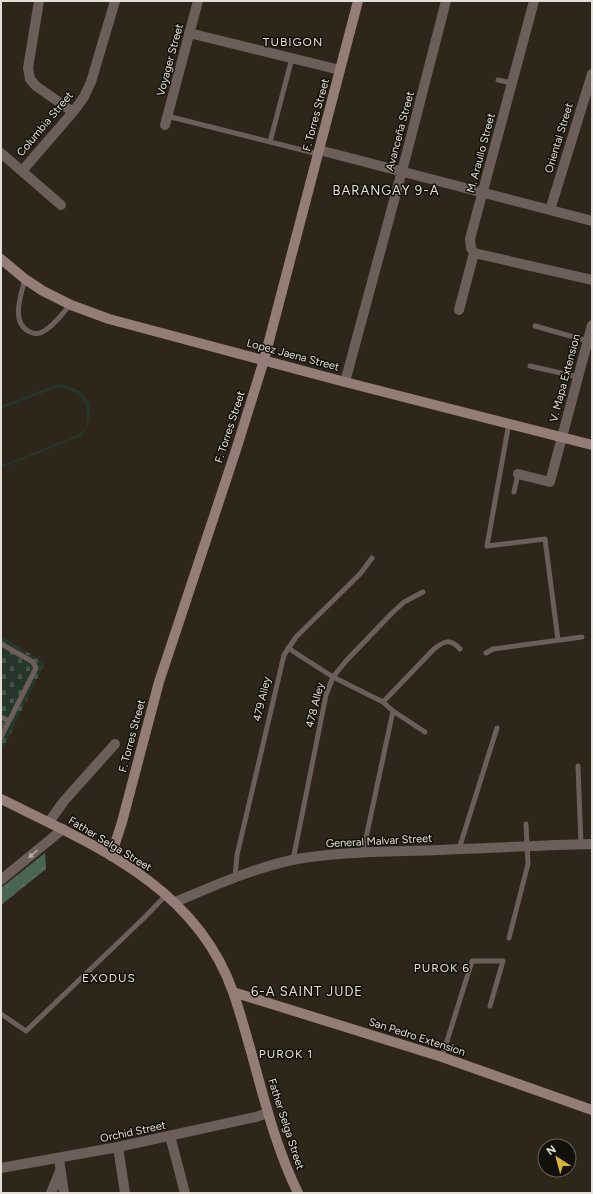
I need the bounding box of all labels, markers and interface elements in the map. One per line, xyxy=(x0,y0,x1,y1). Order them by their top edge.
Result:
street label: Voyager Street xyxy=(154,22,186,98)
district label: TUBIGON xyxy=(263,35,323,49)
street label: F. Torres Street xyxy=(300,77,332,153)
street label: Columbia Street xyxy=(14,89,76,159)
street label: Avanceña Street xyxy=(383,90,417,172)
street label: Oriental Street xyxy=(542,101,576,175)
street label: M. Araullo Street xyxy=(464,112,498,194)
district label: BARANGAY 9-A xyxy=(333,183,439,198)
street label: V. Mapa Extension xyxy=(547,333,583,423)
street label: Lopez Jaena Street xyxy=(245,336,341,374)
street label: F. Torres Street xyxy=(212,389,248,465)
street label: 479 Alley xyxy=(251,675,274,723)
street label: 478 Alley xyxy=(303,681,327,729)
street label: F. Torres Street xyxy=(116,698,148,774)
street label: Father Selga Street xyxy=(66,814,154,874)
street label: General Malvar Street xyxy=(325,832,433,850)
one-way arrow xyxy=(28,850,38,859)
district label: PUROK 6 xyxy=(414,961,470,975)
district label: EXODUS xyxy=(82,971,136,985)
district label: 6-A SAINT JUDE xyxy=(251,984,363,999)
street label: San Pedro Extension xyxy=(367,1015,467,1059)
district label: PUROK 1 xyxy=(259,1047,313,1061)
street label: Father Selga Street xyxy=(265,1077,307,1171)
street label: Orchid Street xyxy=(99,1119,167,1145)
north arrow xyxy=(537,1138,577,1178)
text: N xyxy=(544,1143,559,1158)

